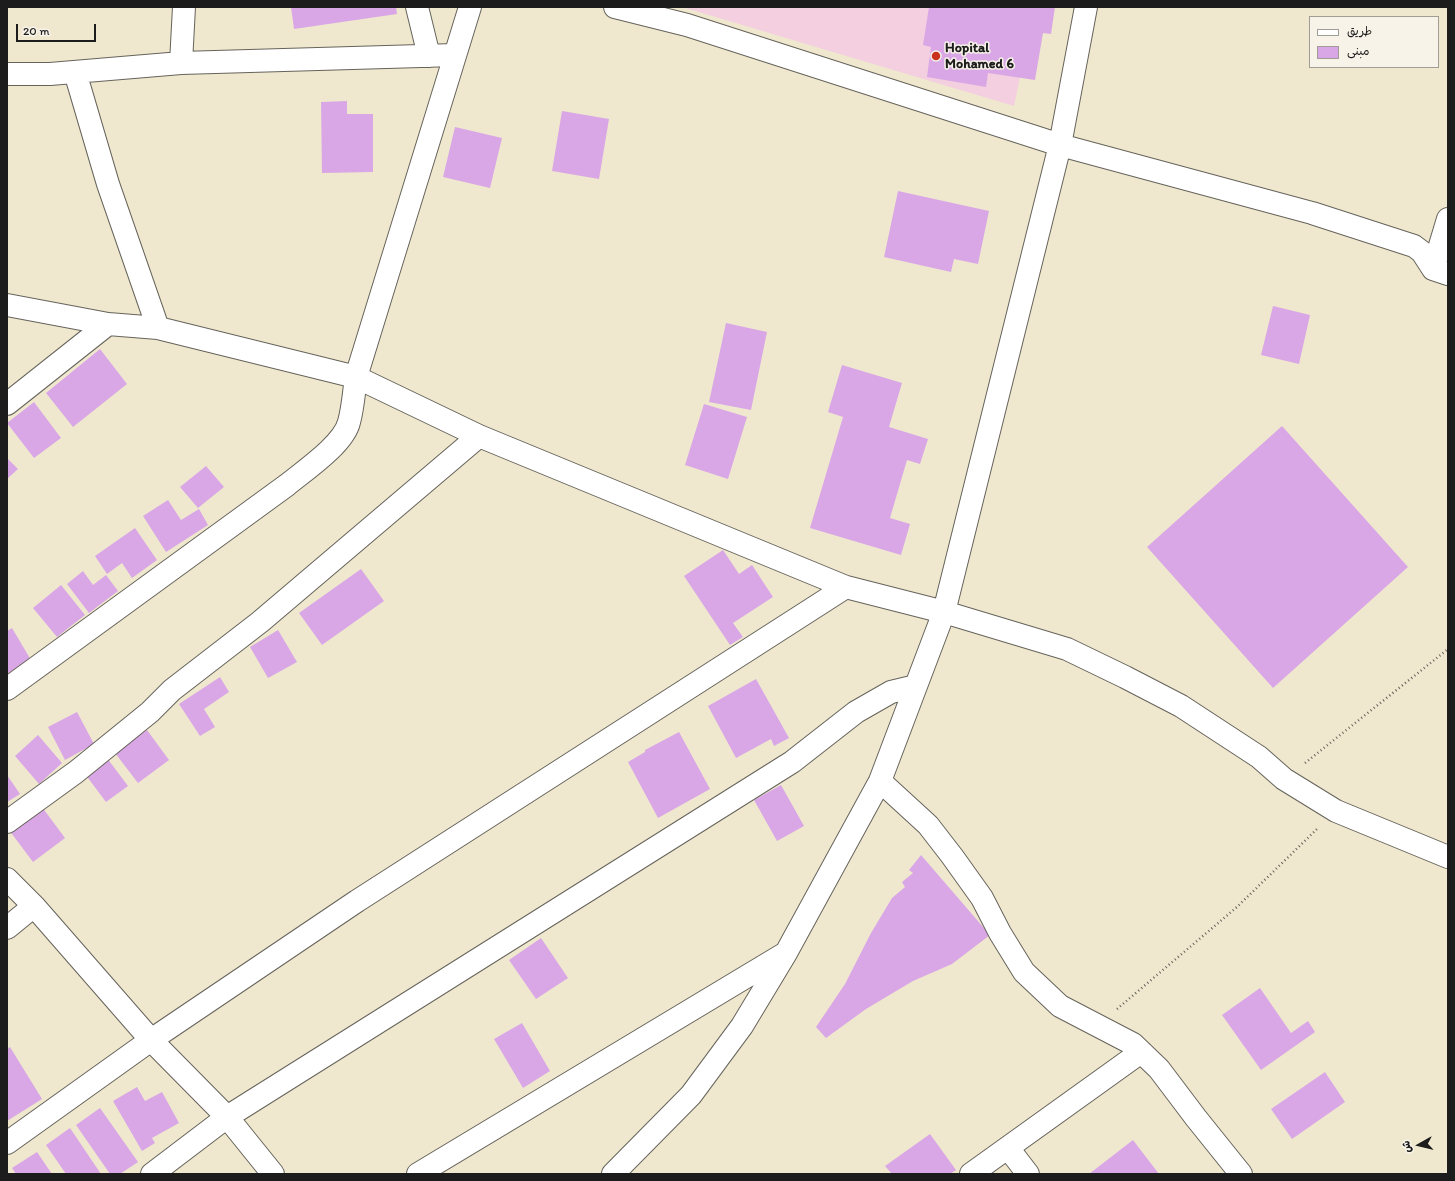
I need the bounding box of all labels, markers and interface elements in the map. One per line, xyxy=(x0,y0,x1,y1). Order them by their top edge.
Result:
scale bar xyxy=(18,16,98,42)
legend xyxy=(1309,16,1439,68)
text: 20 m xyxy=(23,24,50,38)
text: طريق xyxy=(1347,24,1372,38)
place label: Hopital Mohamed 6 xyxy=(945,40,1014,72)
text: مبنى xyxy=(1347,44,1370,58)
marker: Hopital Mohamed 6 xyxy=(930,50,942,62)
north arrow xyxy=(1399,1125,1439,1165)
text: ش xyxy=(1399,1140,1414,1154)

